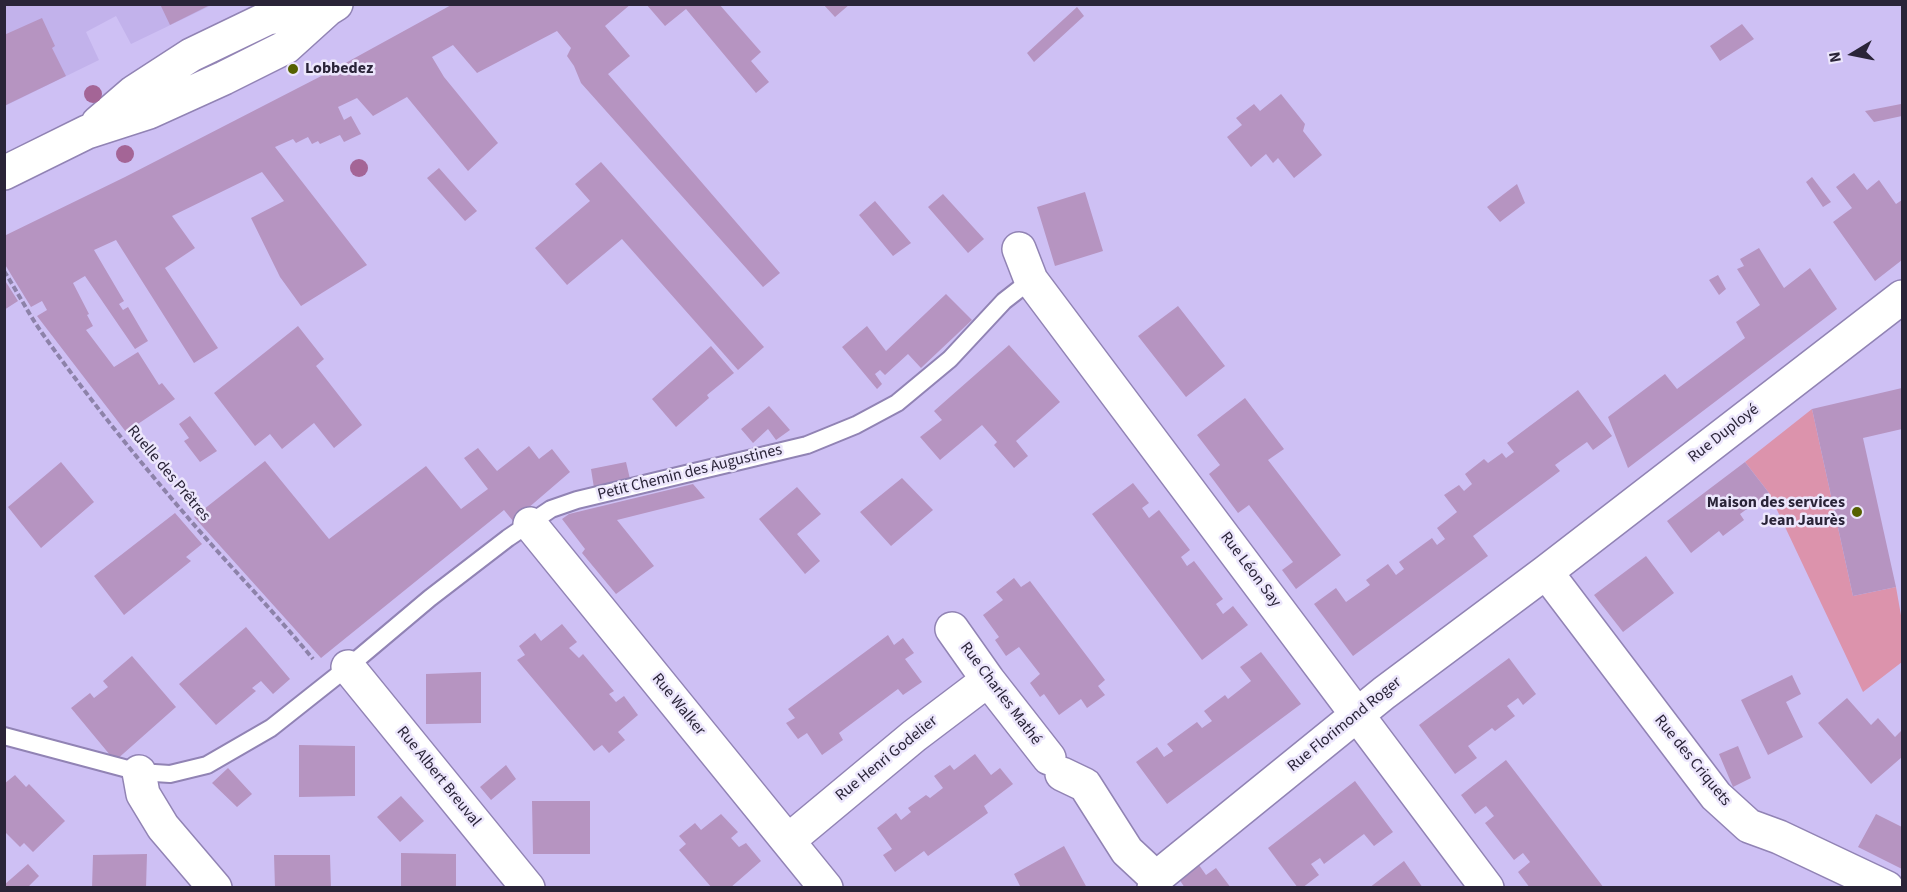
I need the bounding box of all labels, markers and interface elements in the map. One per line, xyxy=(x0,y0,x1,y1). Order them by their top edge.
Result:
north arrow xyxy=(1823,24,1883,84)
text: N xyxy=(1824,50,1847,64)
place label: Lobbedez xyxy=(305,59,373,79)
marker: Lobbedez xyxy=(286,62,300,76)
street label: Rue Duployé xyxy=(1685,400,1763,468)
street label: Ruelle des Prêtres xyxy=(122,422,214,526)
street label: Petit Chemin des Augustines xyxy=(596,441,784,505)
place label: Maison des services Jean Jaurès xyxy=(1707,493,1845,531)
marker: Maison des services Jean Jaurès xyxy=(1850,505,1864,519)
street label: Rue Léon Say xyxy=(1216,529,1284,611)
street label: Rue Charles Mathé xyxy=(955,639,1045,749)
street label: Rue Walker xyxy=(647,670,709,740)
street label: Rue Florimond Roger xyxy=(1284,673,1406,777)
street label: Rue Henri Godelier xyxy=(832,712,942,806)
street label: Rue des Criquets xyxy=(1649,712,1735,810)
street label: Rue Albert Breuval xyxy=(392,723,484,831)

